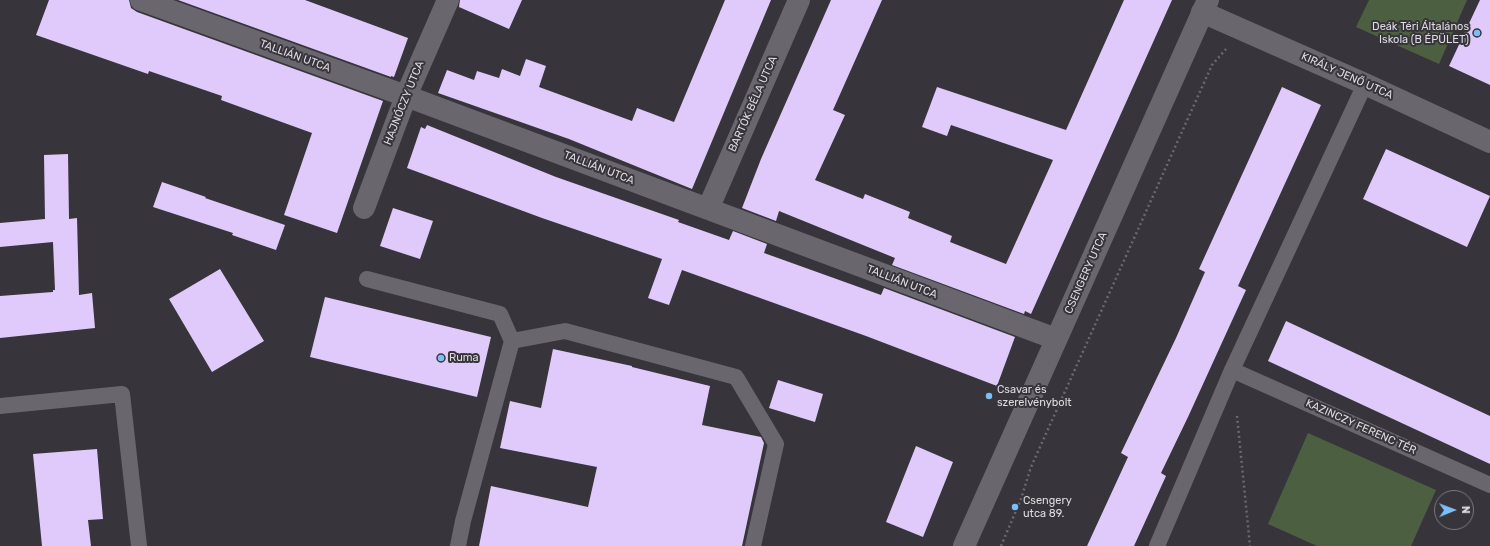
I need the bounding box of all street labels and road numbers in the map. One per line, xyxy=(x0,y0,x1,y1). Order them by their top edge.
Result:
street label: TALLIÁN UTCA xyxy=(258,37,332,75)
street label: KIRÁLY JENŐ UTCA xyxy=(1299,50,1395,102)
street label: BARTÓK BÉLA UTCA xyxy=(726,54,780,154)
street label: HAJNÓCZY UTCA xyxy=(381,59,427,147)
street label: TALLIÁN UTCA xyxy=(562,148,636,188)
street label: CSENGERY UTCA xyxy=(1062,230,1110,316)
street label: TALLIÁN UTCA xyxy=(865,262,939,302)
street label: KAZINCZY FERENC TÉR xyxy=(1304,397,1418,457)

